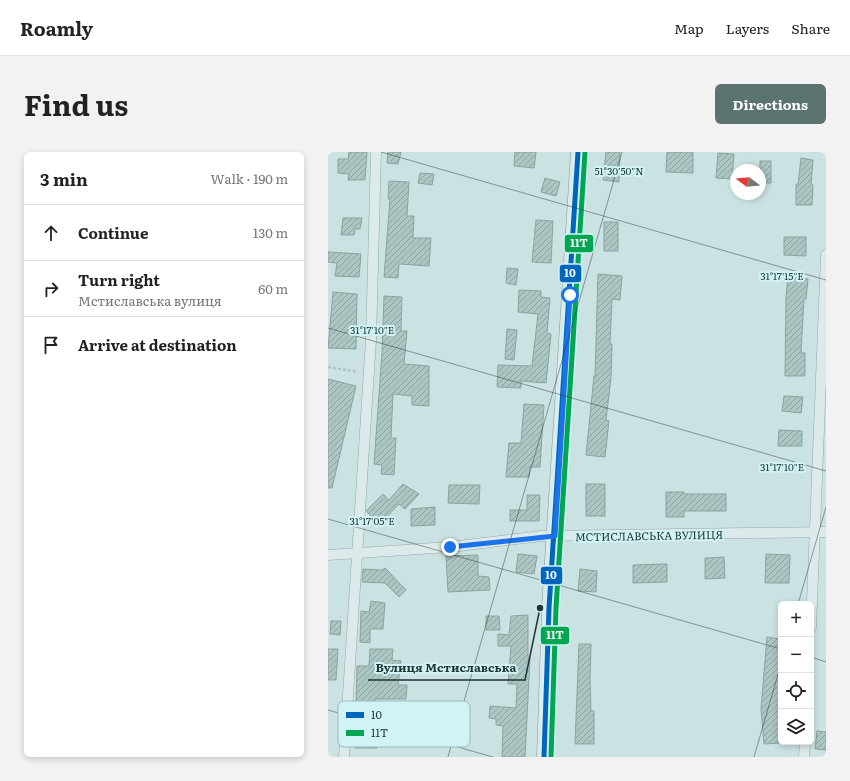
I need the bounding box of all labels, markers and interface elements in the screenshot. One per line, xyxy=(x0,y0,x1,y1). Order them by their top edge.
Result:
text: Roamly xyxy=(20,14,93,42)
text: Map xyxy=(674,18,704,38)
text: Layers xyxy=(726,18,769,38)
text: Share xyxy=(791,18,830,38)
text: Find us xyxy=(24,83,128,125)
button: Directions xyxy=(715,84,826,124)
text: 51°30'50"N xyxy=(594,163,644,178)
north arrow xyxy=(730,164,766,200)
text: 3 min xyxy=(40,166,88,191)
text: Walk · 190 m xyxy=(210,169,288,188)
text: Continue xyxy=(78,221,148,244)
icon: ahead xyxy=(40,222,62,244)
text: 130 m xyxy=(253,223,288,242)
line badge: 11Т xyxy=(564,234,594,253)
text: 11Т xyxy=(570,234,588,250)
line badge: 10 xyxy=(559,264,582,283)
text: 10 xyxy=(564,264,576,280)
text: Turn right xyxy=(78,268,160,291)
text: 31°17'15"E xyxy=(760,268,804,283)
icon: right xyxy=(40,278,62,300)
text: 60 m xyxy=(258,279,288,298)
route start xyxy=(561,286,579,304)
text: Мстиславська вулиця xyxy=(78,291,222,310)
text: 31°17'10"E xyxy=(350,322,394,337)
text: Arrive at destination xyxy=(78,333,237,356)
icon: arrive xyxy=(40,334,62,356)
text: 31°17'10"E xyxy=(760,459,804,474)
text: 31°17'05"E xyxy=(349,513,395,528)
street label: МСТИСЛАВСЬКА ВУЛИЦЯ xyxy=(575,526,724,544)
route end xyxy=(441,538,459,556)
line badge: 10 xyxy=(540,566,563,585)
text: 10 xyxy=(545,566,557,582)
map controls xyxy=(778,601,814,745)
button: + xyxy=(778,601,814,637)
line badge: 11Т xyxy=(540,626,570,645)
text: 11Т xyxy=(546,626,564,642)
button: − xyxy=(778,637,814,673)
callout: Вулиця Мстиславська xyxy=(368,656,525,680)
text: Вулиця Мстиславська xyxy=(376,658,516,676)
button: locate xyxy=(778,673,814,709)
legend xyxy=(338,701,470,747)
text: 10 xyxy=(371,706,382,722)
button: layers xyxy=(778,709,814,745)
text: 11Т xyxy=(371,724,388,740)

